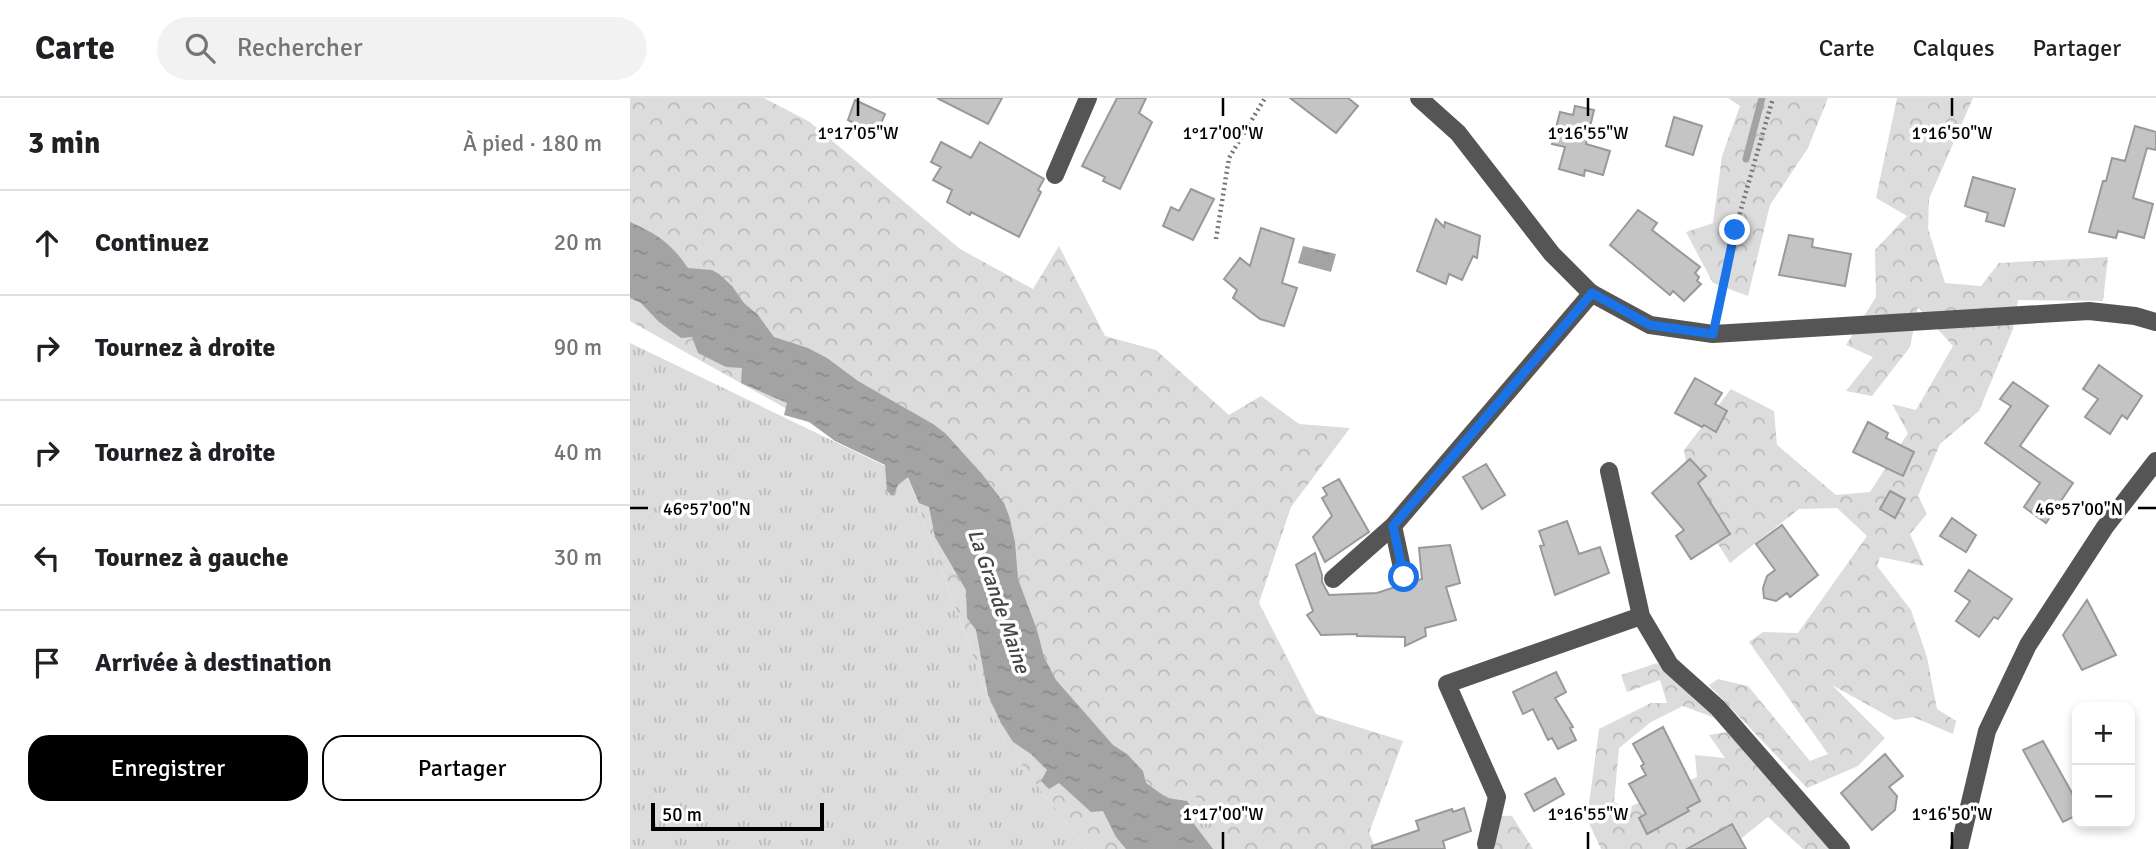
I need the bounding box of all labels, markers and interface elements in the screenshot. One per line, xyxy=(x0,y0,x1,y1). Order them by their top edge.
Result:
search box xyxy=(157,17,647,80)
text: Carte xyxy=(35,28,115,69)
icon: search xyxy=(181,29,219,67)
text: Rechercher xyxy=(237,32,363,64)
text: Carte xyxy=(1819,33,1875,63)
text: Calques xyxy=(1913,33,1994,63)
text: Partager xyxy=(2032,33,2121,63)
text: 1°17'05"W xyxy=(817,122,899,144)
text: 1°17'00"W xyxy=(1182,122,1264,144)
text: 1°16'55"W xyxy=(1547,122,1629,144)
text: 1°16'50"W xyxy=(1911,122,1993,144)
text: 3 min xyxy=(28,125,100,162)
text: À pied · 180 m xyxy=(463,129,602,158)
route end xyxy=(1719,214,1750,245)
icon: ahead xyxy=(28,224,66,262)
text: Continuez xyxy=(95,227,209,259)
text: 20 m xyxy=(554,228,602,257)
icon: right xyxy=(28,329,66,367)
text: Tournez à droite xyxy=(95,332,275,364)
text: 90 m xyxy=(554,333,602,362)
icon: right xyxy=(28,434,66,472)
text: Tournez à droite xyxy=(95,437,275,469)
text: 40 m xyxy=(554,438,602,467)
text: 46°57'00"N xyxy=(663,498,751,520)
text: 46°57'00"N xyxy=(2035,498,2123,520)
water label: La Grande Maine xyxy=(962,525,1036,678)
icon: left xyxy=(28,539,66,577)
text: Tournez à gauche xyxy=(95,542,289,574)
text: 30 m xyxy=(554,543,602,572)
route start xyxy=(1388,561,1419,592)
icon: arrive xyxy=(28,644,66,682)
text: Arrivée à destination xyxy=(95,647,332,679)
map controls xyxy=(2072,702,2135,828)
button: + xyxy=(2072,702,2135,765)
button: Enregistrer xyxy=(28,735,308,801)
button: Partager xyxy=(322,735,602,801)
button: − xyxy=(2072,765,2135,828)
scale bar xyxy=(651,800,824,832)
text: 50 m xyxy=(662,803,702,827)
text: 1°17'00"W xyxy=(1182,803,1264,825)
text: 1°16'55"W xyxy=(1547,803,1629,825)
text: 1°16'50"W xyxy=(1911,803,1993,825)

